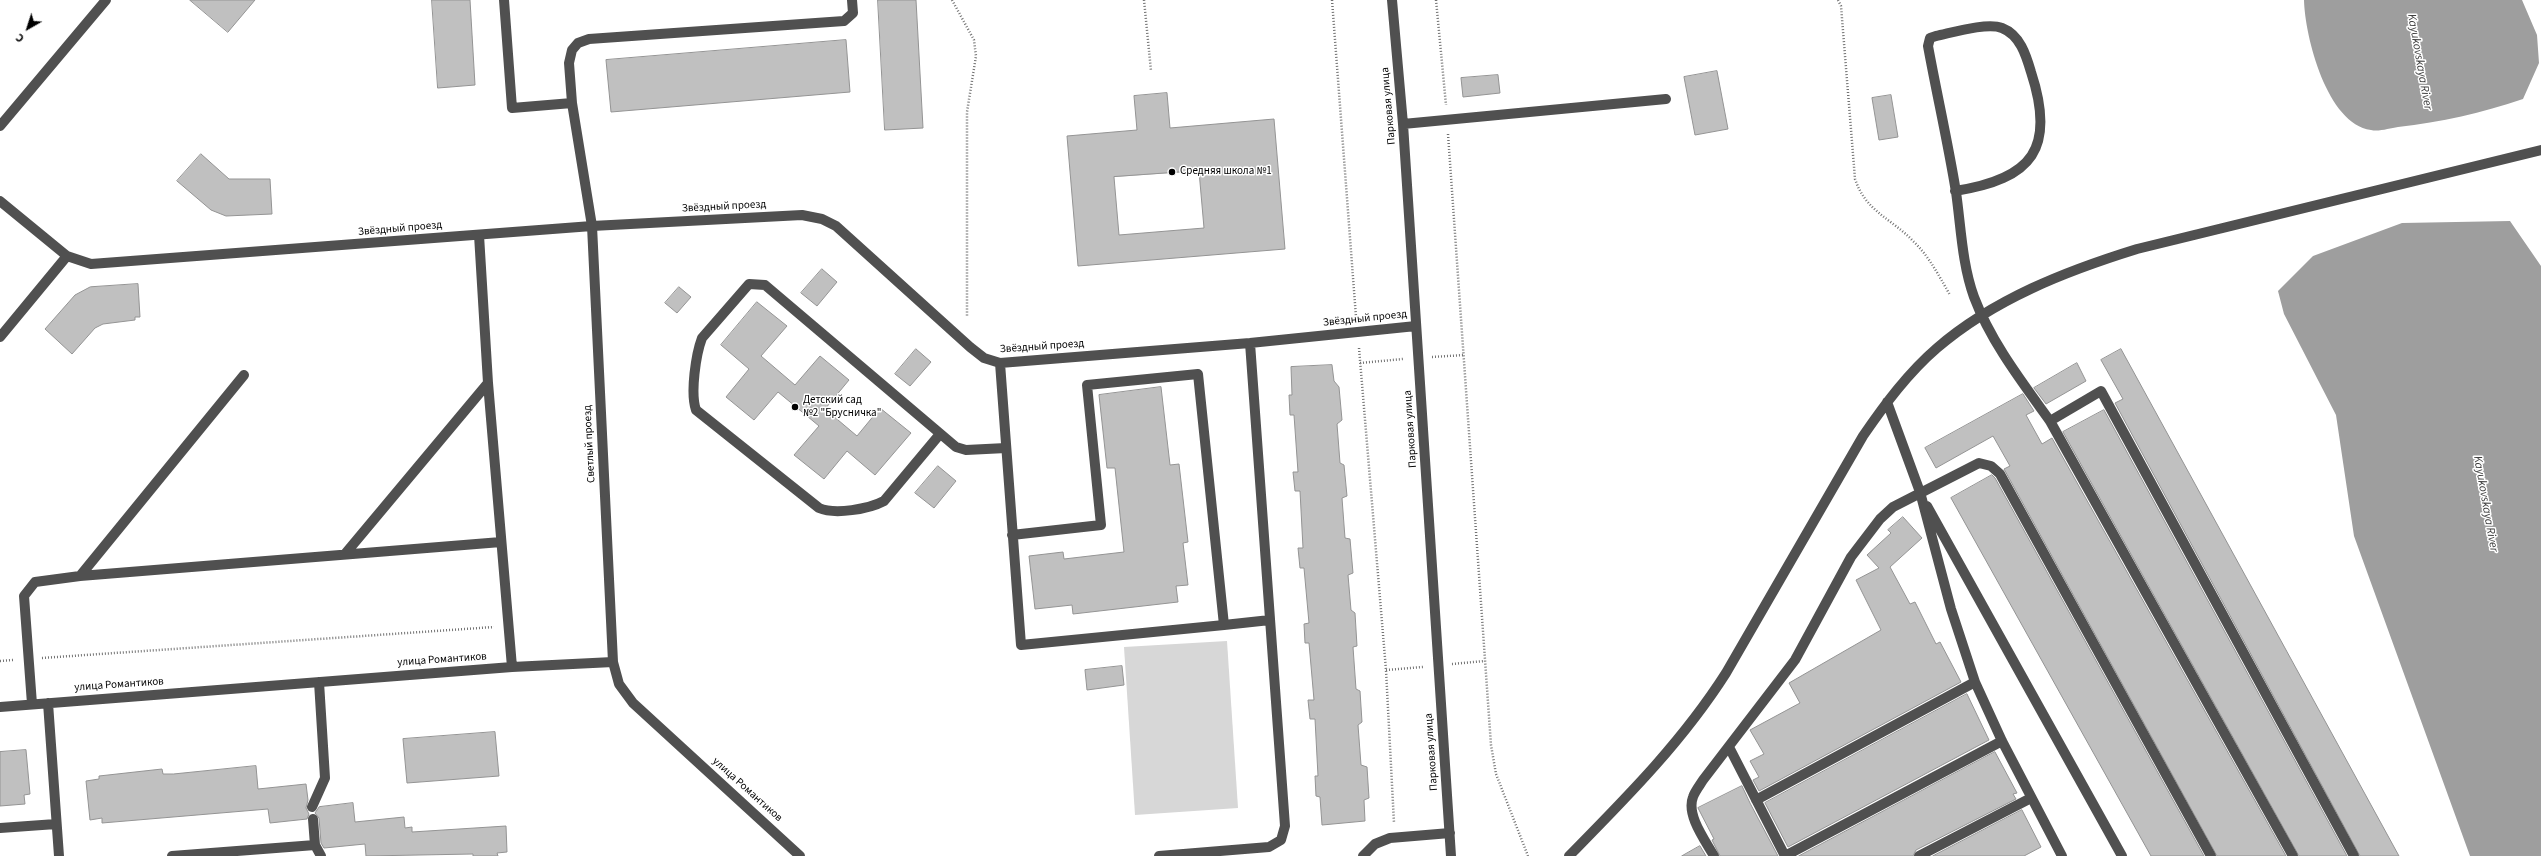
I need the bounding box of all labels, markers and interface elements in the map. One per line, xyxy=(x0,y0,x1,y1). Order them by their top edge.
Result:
north arrow xyxy=(8,8,48,48)
water label: Kayukovskaya River xyxy=(2403,13,2435,111)
text: С xyxy=(13,30,27,46)
street label: Парковая улица xyxy=(1379,67,1399,145)
place label: Средняя школа №1 xyxy=(1180,165,1272,179)
marker: Средняя школа №1 xyxy=(1167,167,1177,177)
street label: Звёздный проезд xyxy=(681,198,767,216)
street label: Звёздный проезд xyxy=(357,219,443,239)
street label: Звёздный проезд xyxy=(1322,308,1408,330)
street label: Звёздный проезд xyxy=(999,337,1085,357)
street label: Парковая улица xyxy=(1402,390,1420,468)
place label: Детский сад №2 "Брусничка" xyxy=(803,394,881,420)
marker: Детский сад №2 "Брусничка" xyxy=(790,402,800,412)
street label: Светлый проезд xyxy=(581,405,599,483)
water label: Kayukovskaya River xyxy=(2469,455,2501,553)
street label: улица Романтиков xyxy=(397,650,487,670)
street label: улица Романтиков xyxy=(74,675,164,695)
street label: Парковая улица xyxy=(1423,713,1441,791)
street label: улица Романтиков xyxy=(709,755,785,825)

